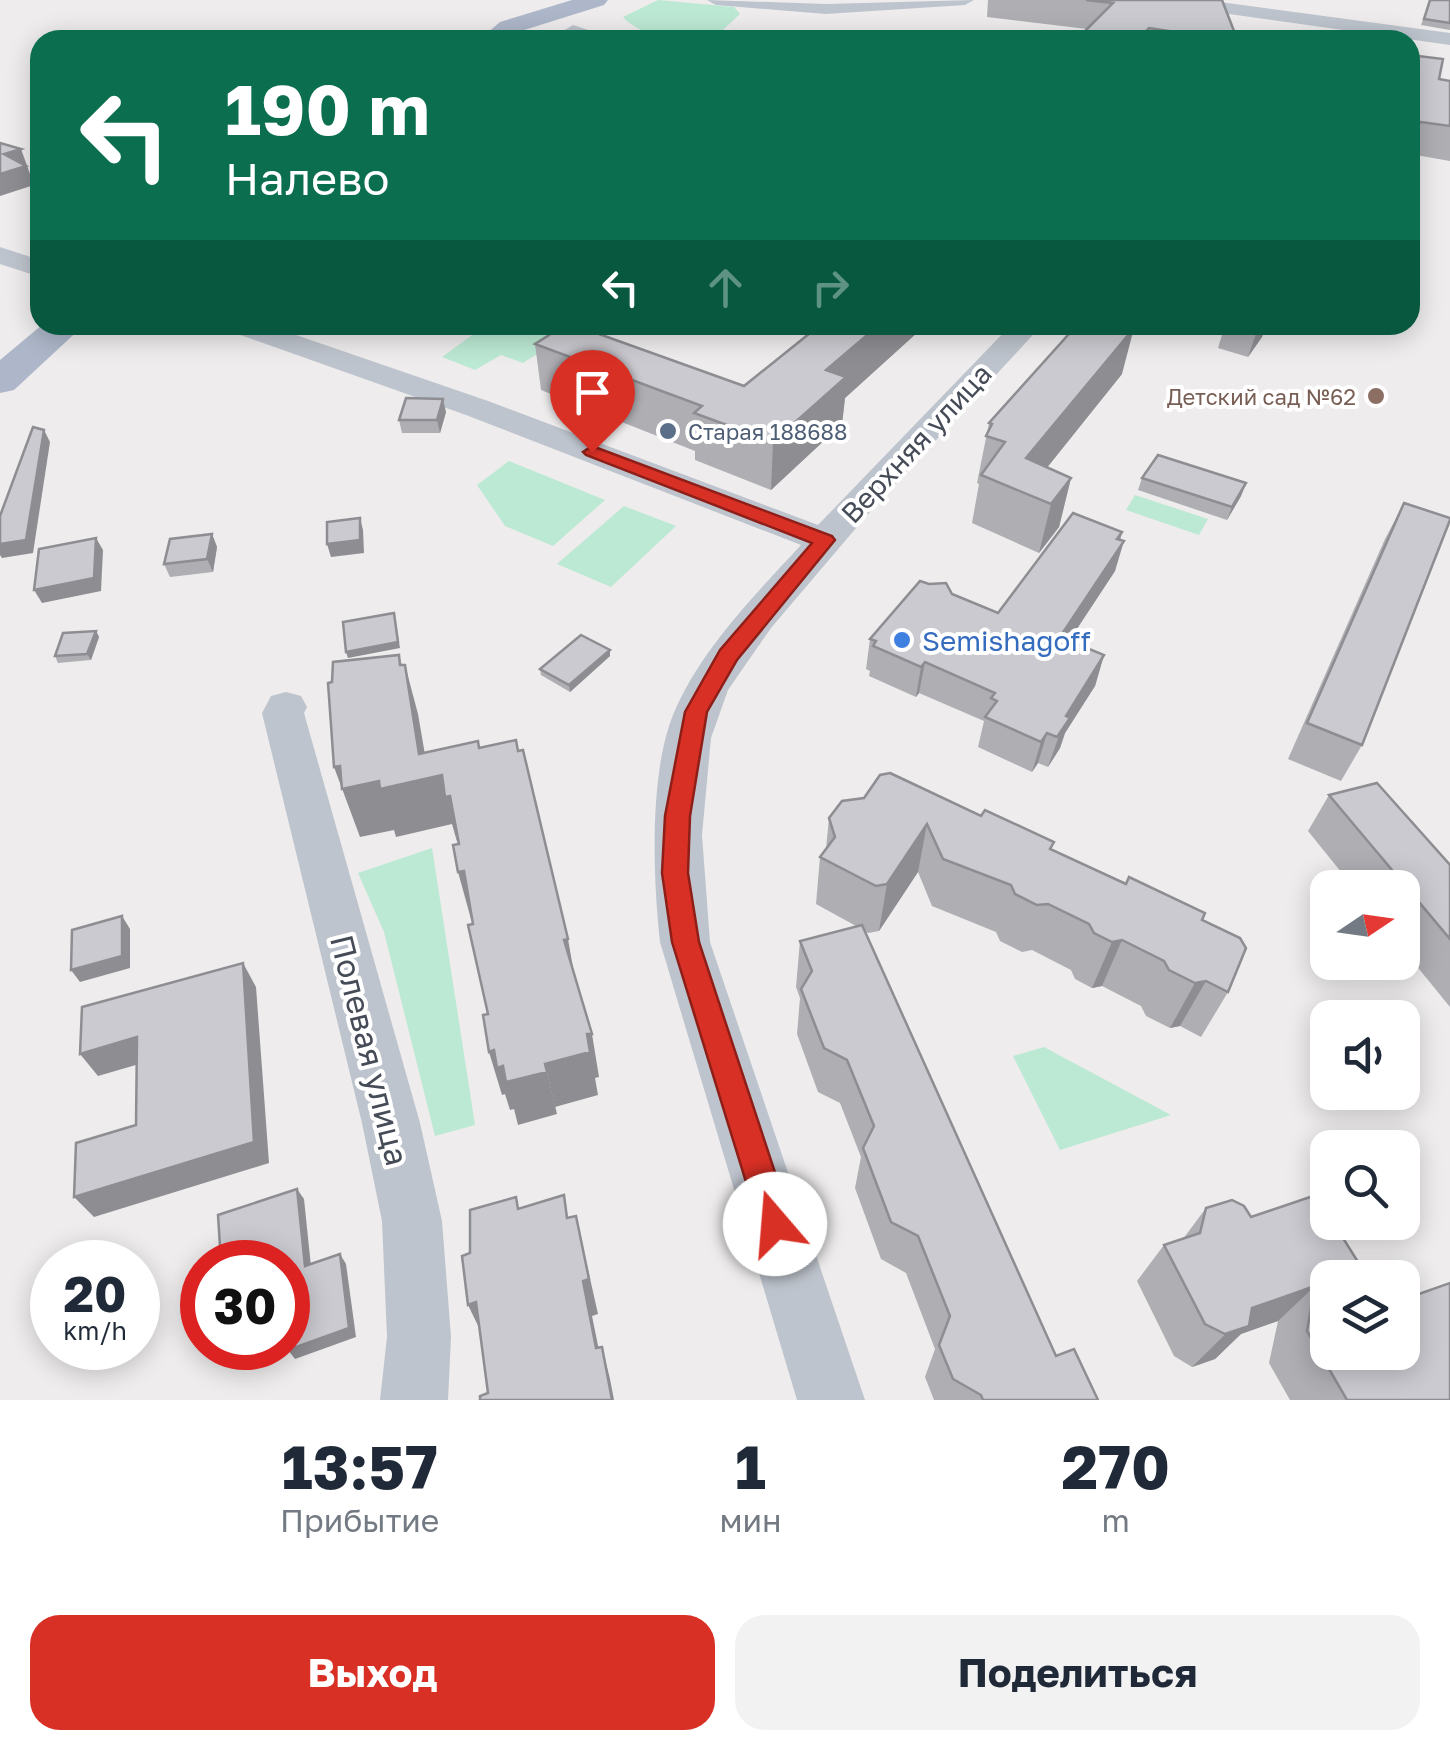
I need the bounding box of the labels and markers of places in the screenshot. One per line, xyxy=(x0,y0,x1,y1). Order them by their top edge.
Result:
pin xyxy=(550,350,635,453)
place label: Детский сад №62 xyxy=(1167,383,1356,410)
marker: Детский сад №62 xyxy=(1365,385,1387,407)
place label: Старая 188688 xyxy=(688,418,847,445)
marker: Старая 188688 xyxy=(657,420,679,442)
place label: Semishagoff xyxy=(922,624,1091,657)
marker: Semishagoff xyxy=(891,629,913,651)

